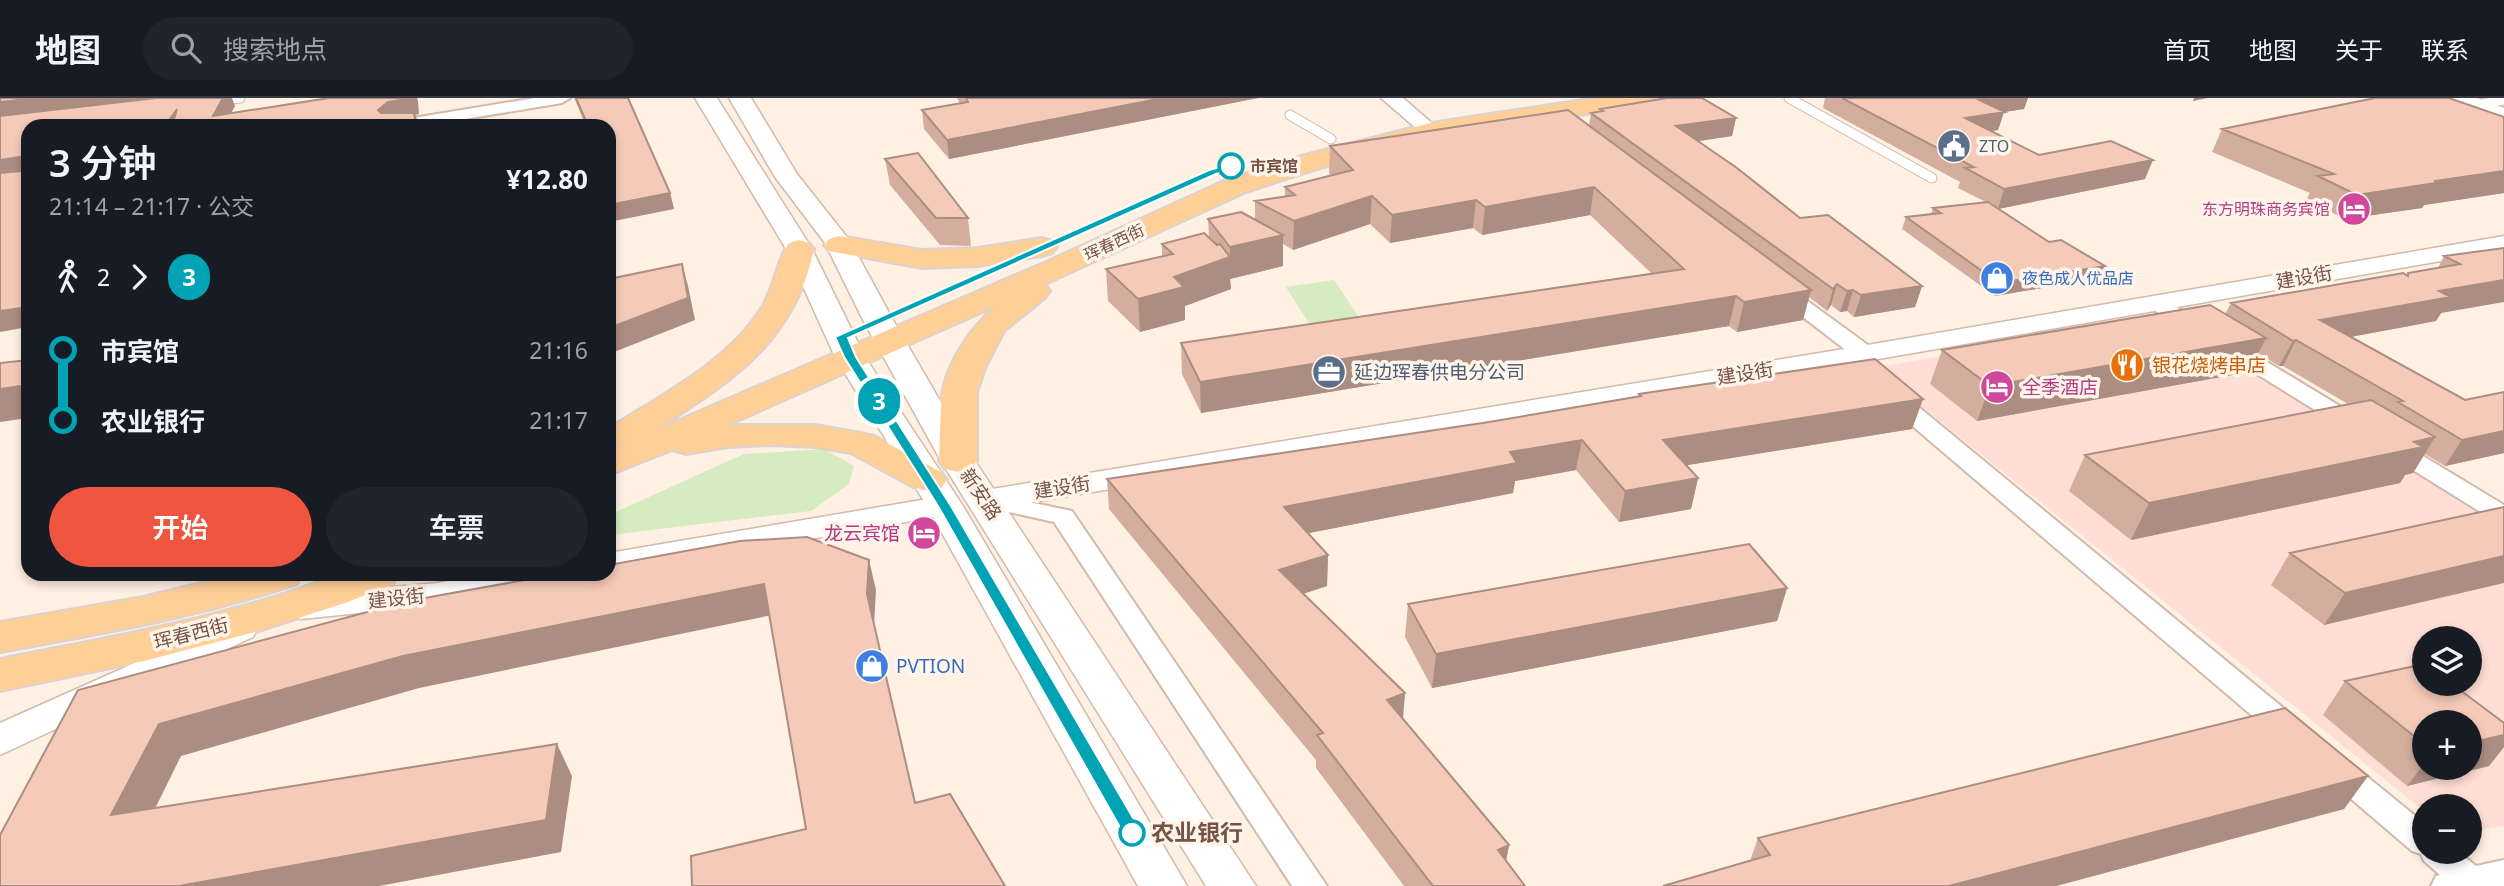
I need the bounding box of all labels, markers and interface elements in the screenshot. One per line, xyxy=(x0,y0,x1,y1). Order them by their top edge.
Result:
search box xyxy=(143,17,633,80)
text: 地图 xyxy=(35,27,101,72)
icon: search xyxy=(167,29,205,67)
text: 搜索地点 xyxy=(223,31,327,67)
text: 首页 xyxy=(2163,33,2211,66)
text: 地图 xyxy=(2249,33,2297,66)
text: 关于 xyxy=(2335,33,2383,66)
text: 联系 xyxy=(2421,33,2469,66)
public building icon: ZTO xyxy=(1935,127,1973,165)
place label: ZTO xyxy=(1979,135,2009,157)
text: 3 分钟 xyxy=(49,136,157,188)
marker: 市宾馆 xyxy=(1218,153,1244,179)
place label: 市宾馆 xyxy=(1250,155,1298,177)
text: ¥12.80 xyxy=(506,161,588,197)
text: 21:14 – 21:17 · 公交 xyxy=(49,190,254,222)
hotel icon: 东方明珠商务宾馆 xyxy=(2335,190,2373,228)
place label: 东方明珠商务宾馆 xyxy=(2202,198,2330,220)
street label: 珲春西街 xyxy=(1080,219,1148,265)
icon: walk xyxy=(49,258,87,296)
icon: forward xyxy=(120,258,158,296)
shop icon: 夜色成人优品店 xyxy=(1978,259,2016,297)
street label: 建设街 xyxy=(2274,259,2334,295)
text: 3 xyxy=(182,260,196,293)
text: 2 xyxy=(97,261,110,293)
place label: 夜色成人优品店 xyxy=(2022,267,2134,289)
text: 市宾馆 xyxy=(101,333,179,369)
text: 21:16 xyxy=(529,334,588,366)
restaurant icon: 银花烧烤串店 xyxy=(2108,346,2146,384)
place label: 银花烧烤串店 xyxy=(2152,352,2266,378)
office icon: 延边珲春供电分公司 xyxy=(1310,353,1348,391)
street label: 建设街 xyxy=(1715,356,1775,390)
place label: 延边珲春供电分公司 xyxy=(1354,359,1525,385)
hotel icon: 全季酒店 xyxy=(1978,368,2016,406)
place label: 全季酒店 xyxy=(2022,374,2098,400)
line badge: 3 xyxy=(856,378,902,424)
text: 3 xyxy=(872,384,886,417)
text: 农业银行 xyxy=(101,403,205,439)
text: 21:17 xyxy=(529,404,588,436)
street label: 新安路 xyxy=(954,463,1008,525)
street label: 建设街 xyxy=(1032,470,1092,504)
button: 开始 xyxy=(49,487,312,567)
button: 车票 xyxy=(326,487,588,567)
hotel icon: 龙云宾馆 xyxy=(905,514,943,552)
place label: 龙云宾馆 xyxy=(824,520,900,546)
street label: 建设街 xyxy=(366,582,426,614)
street label: 珲春西街 xyxy=(151,611,231,655)
map controls xyxy=(2412,626,2482,864)
button: layers xyxy=(2412,626,2482,696)
shop icon: PVTION xyxy=(853,647,891,685)
place label: PVTION xyxy=(896,653,965,679)
button: + xyxy=(2412,710,2482,780)
button: − xyxy=(2412,794,2482,864)
place label: 农业银行 xyxy=(1151,816,1243,848)
marker: 农业银行 xyxy=(1119,820,1145,846)

